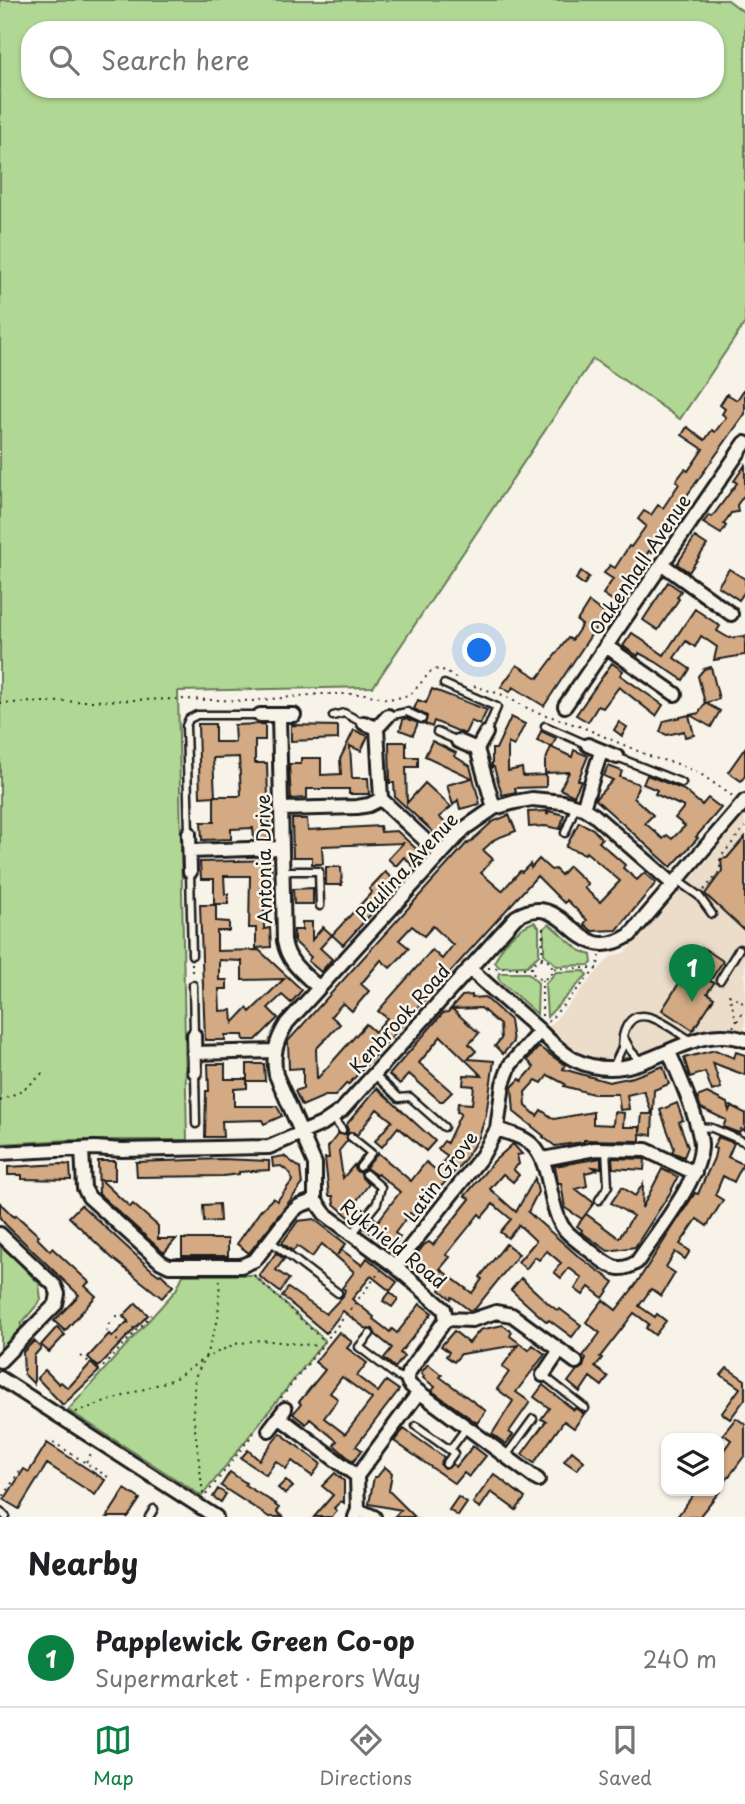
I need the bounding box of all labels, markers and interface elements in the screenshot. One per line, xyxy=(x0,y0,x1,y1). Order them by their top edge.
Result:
search box xyxy=(21,21,724,98)
text: Search here xyxy=(101,40,250,79)
icon: search xyxy=(45,41,83,79)
street label: Oakenhall Avenue xyxy=(581,488,697,640)
your location xyxy=(462,633,496,667)
street label: Antonia Drive xyxy=(248,794,278,924)
street label: Paulina Avenue xyxy=(348,805,464,927)
pin: 1 xyxy=(669,944,715,1002)
street label: Kenbrook Road xyxy=(342,957,456,1079)
street label: Latin Grove xyxy=(396,1124,484,1228)
street label: Ryknield Road xyxy=(335,1191,453,1295)
map controls xyxy=(661,1433,724,1496)
button: layers xyxy=(661,1433,724,1496)
text: Nearby xyxy=(28,1540,138,1585)
text: Papplewick Green Co-op xyxy=(95,1621,415,1660)
text: 1 xyxy=(46,1641,57,1676)
text: 240 m xyxy=(643,1641,717,1676)
text: Supermarket · Emperors Way xyxy=(95,1660,421,1695)
tab: Map xyxy=(93,1721,134,1791)
tab: Directions xyxy=(320,1721,412,1791)
tab: Saved xyxy=(598,1721,652,1791)

